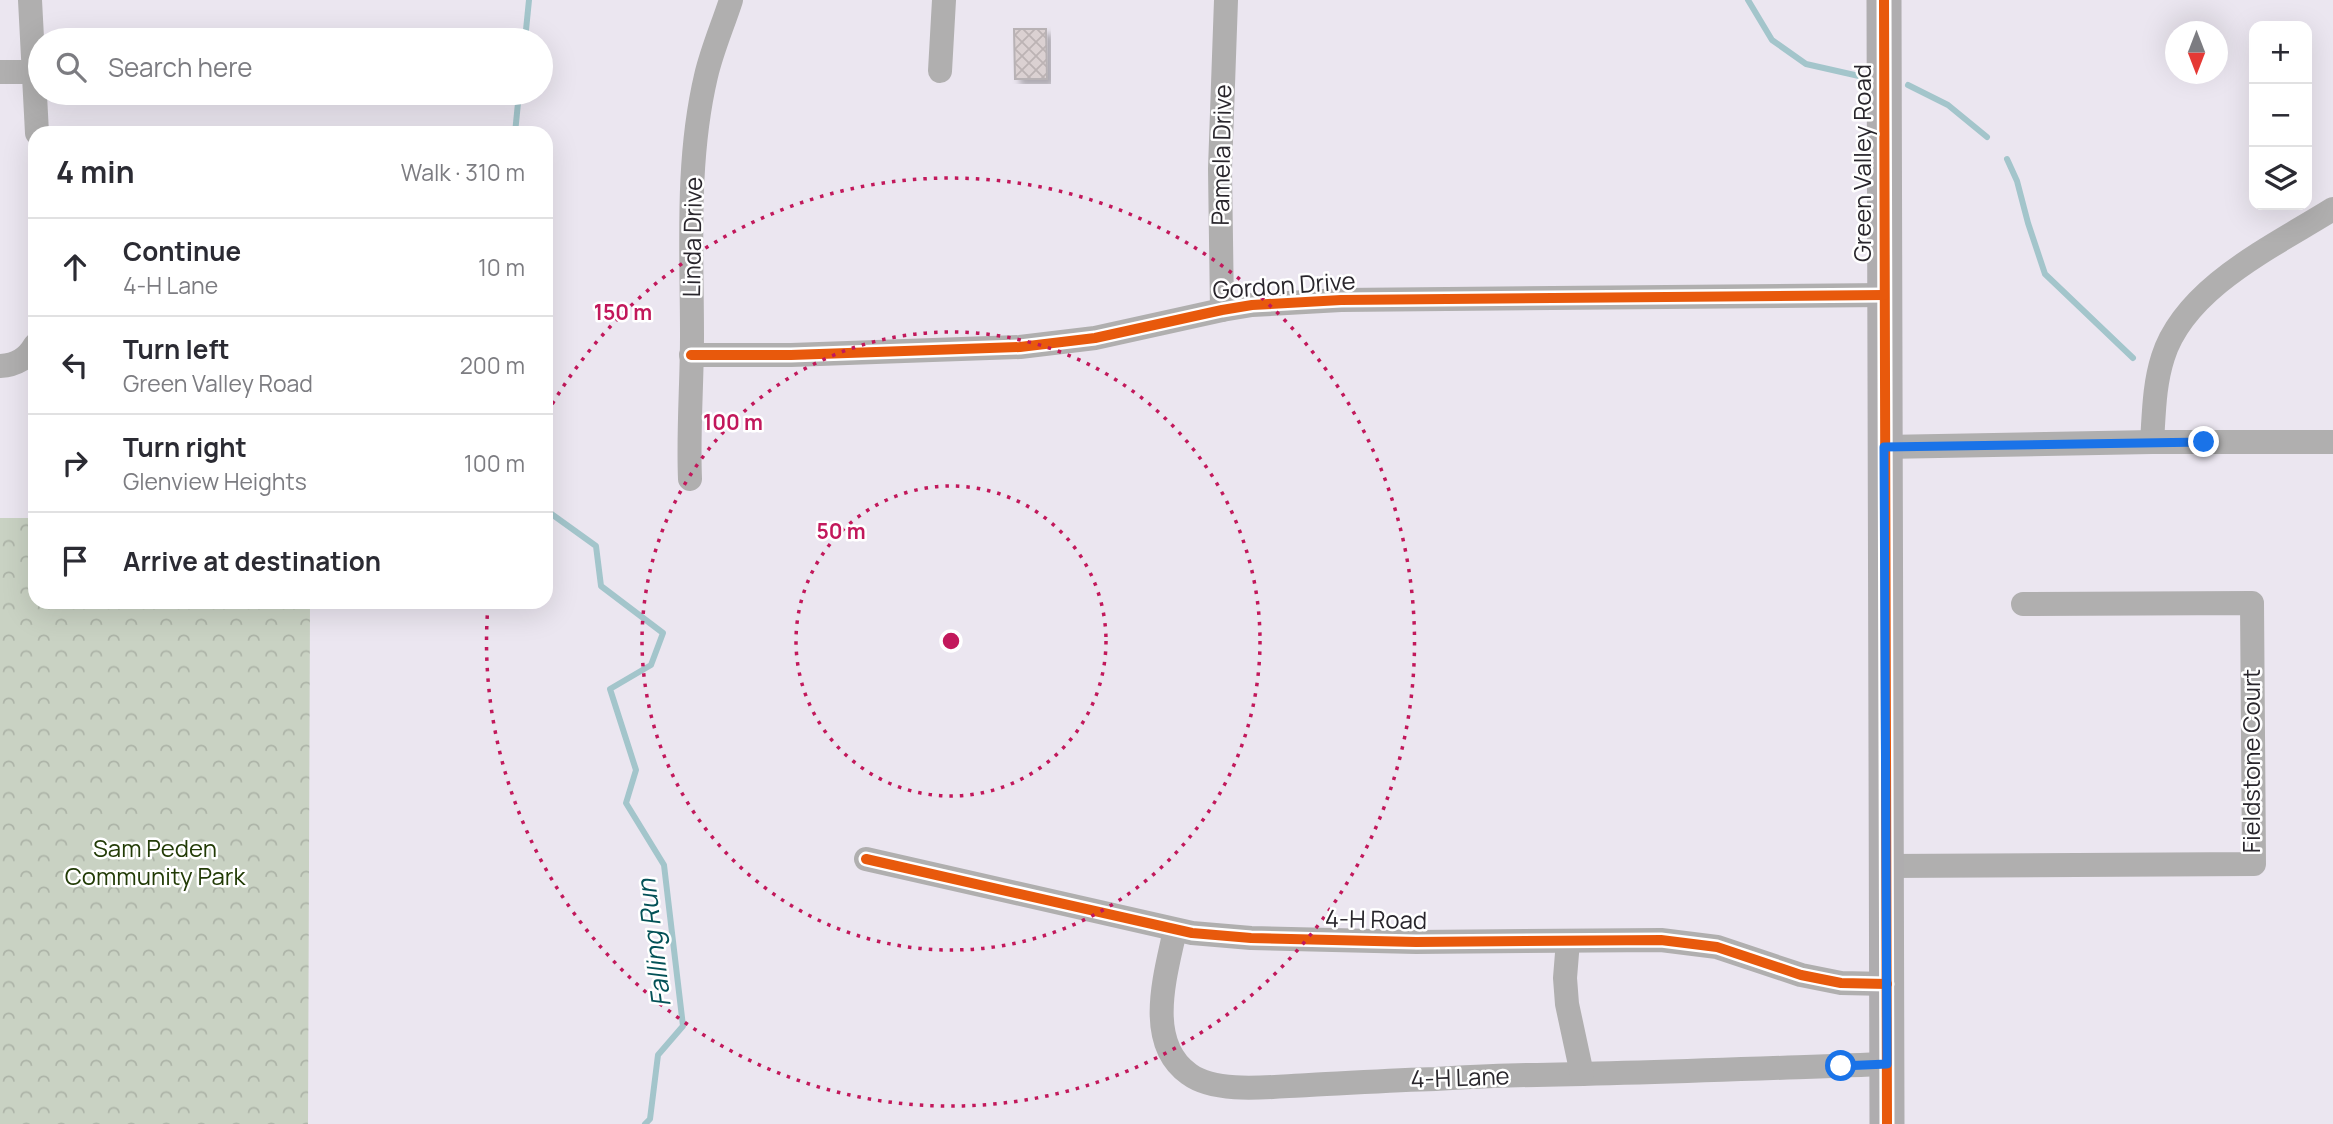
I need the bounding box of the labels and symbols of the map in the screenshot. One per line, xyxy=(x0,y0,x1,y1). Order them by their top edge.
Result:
north arrow xyxy=(2165,21,2228,84)
street label: Green Valley Road xyxy=(1845,64,1878,262)
street label: Pamela Drive xyxy=(1203,84,1238,226)
street label: Linda Drive xyxy=(674,176,709,298)
street label: Gordon Drive xyxy=(1211,263,1356,306)
text: 150 m xyxy=(594,298,652,326)
text: 100 m xyxy=(703,408,763,436)
route end xyxy=(2188,426,2219,457)
text: 50 m xyxy=(816,517,866,545)
centre of rings xyxy=(939,629,963,653)
street label: Fieldstone Court xyxy=(2234,669,2267,853)
park label: Sam Peden Community Park xyxy=(65,831,246,892)
water label: Falling Run xyxy=(627,876,679,1009)
street label: 4-H Road xyxy=(1325,901,1427,936)
route start xyxy=(1825,1050,1856,1081)
street label: 4-H Lane xyxy=(1410,1058,1510,1095)

